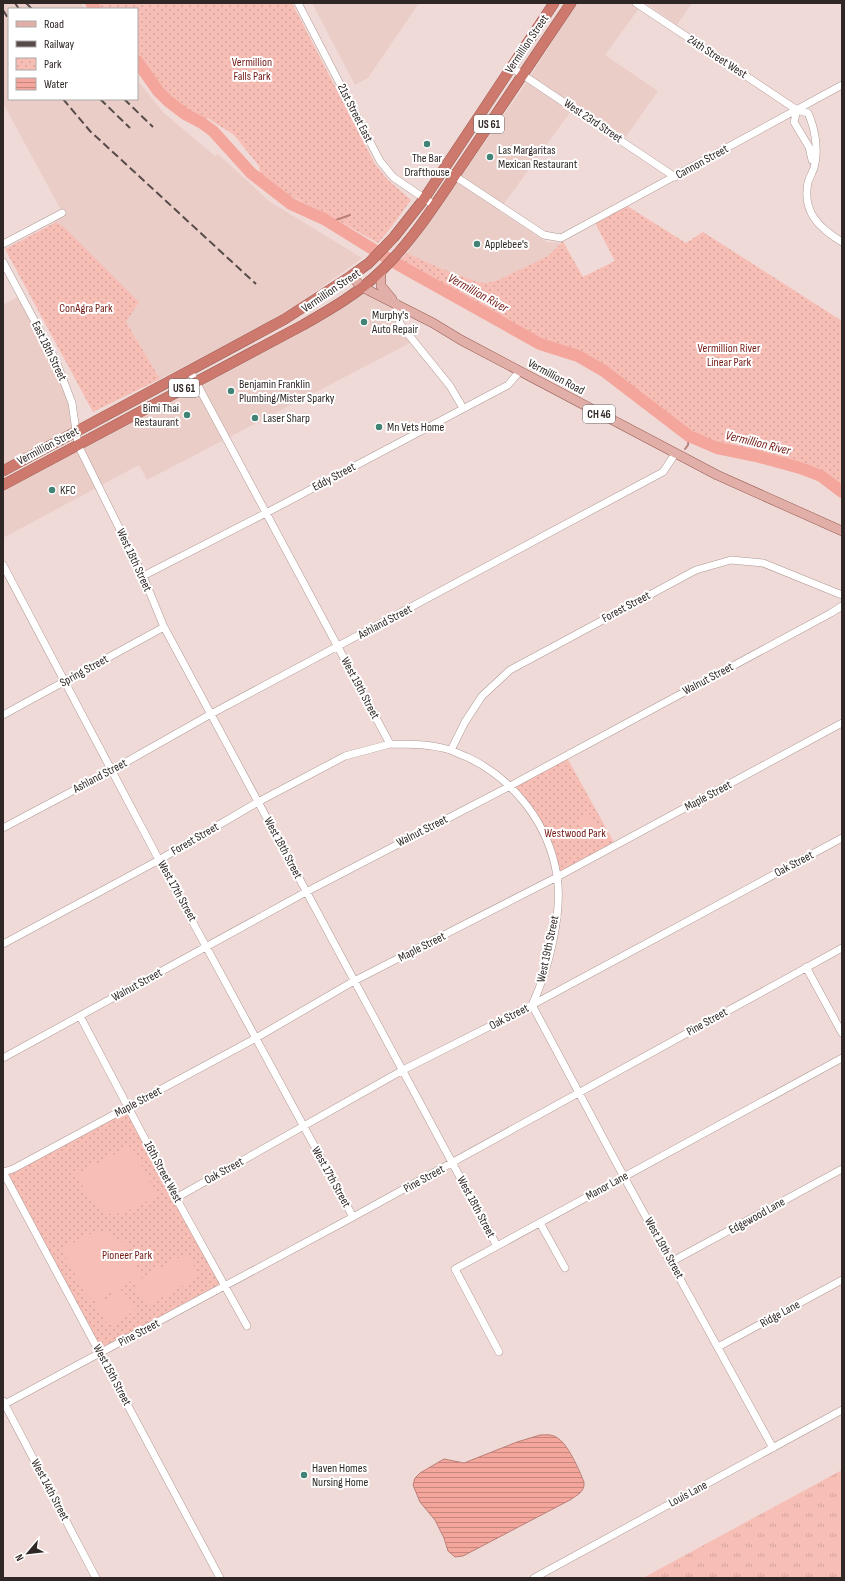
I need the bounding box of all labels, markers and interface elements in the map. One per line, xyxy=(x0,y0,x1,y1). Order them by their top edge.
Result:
legend xyxy=(8,8,138,100)
street label: Vermillion Street xyxy=(502,12,552,76)
text: Road xyxy=(44,17,64,32)
street label: 24th Street West xyxy=(684,32,750,82)
text: Railway xyxy=(44,37,75,52)
park label: Vermillion Falls Park xyxy=(232,55,272,84)
text: Park xyxy=(44,57,62,72)
text: Water xyxy=(44,77,68,92)
street label: 21st Street East xyxy=(334,81,376,145)
street label: West 23rd Street xyxy=(561,96,626,146)
road number: US 61 xyxy=(474,115,504,133)
marker: The Bar Drafthouse xyxy=(422,139,432,149)
street label: Cannon Street xyxy=(673,141,731,183)
place label: Las Margaritas Mexican Restaurant xyxy=(498,143,578,172)
place label: The Bar Drafthouse xyxy=(404,151,450,180)
marker: Las Margaritas Mexican Restaurant xyxy=(485,152,495,162)
place label: Applebee's xyxy=(484,237,528,252)
marker: Applebee's xyxy=(472,239,482,249)
street label: Vermillion Street xyxy=(299,266,363,316)
water label: Vermillion River xyxy=(445,270,512,317)
park label: ConAgra Park xyxy=(59,301,113,316)
place label: Murphy's Auto Repair xyxy=(371,308,419,337)
marker: Murphy's Auto Repair xyxy=(359,317,369,327)
street label: East 18th Street xyxy=(28,319,70,384)
park label: Vermillion River Linear Park xyxy=(698,341,761,370)
street label: Vermillion Road xyxy=(525,356,587,398)
place label: Benjamin Franklin Plumbing/Mister Sparky xyxy=(239,377,335,406)
road number: US 61 xyxy=(169,379,199,397)
marker: Benjamin Franklin Plumbing/Mister Sparky xyxy=(226,386,236,396)
place label: Bimi Thai Restaurant xyxy=(134,401,179,430)
road number: CH 46 xyxy=(583,405,615,423)
marker: Bimi Thai Restaurant xyxy=(182,410,192,420)
place label: Laser Sharp xyxy=(263,411,310,426)
marker: Laser Sharp xyxy=(250,413,260,423)
place label: Mn Vets Home xyxy=(387,420,445,435)
marker: Mn Vets Home xyxy=(374,422,384,432)
street label: Vermillion Street xyxy=(15,423,82,468)
water label: Vermillion River xyxy=(724,427,793,459)
street label: Eddy Street xyxy=(310,459,358,495)
place label: KFC xyxy=(60,483,76,498)
marker: KFC xyxy=(47,485,57,495)
street label: West 18th Street xyxy=(113,526,155,594)
street label: Forest Street xyxy=(599,588,653,626)
street label: Ashland Street xyxy=(355,601,415,643)
street label: Spring Street xyxy=(57,651,111,690)
street label: West 19th Street xyxy=(337,654,383,722)
street label: Walnut Street xyxy=(680,659,736,699)
street label: Ashland Street xyxy=(70,755,130,797)
street label: Maple Street xyxy=(682,777,734,815)
street label: Walnut Street xyxy=(394,812,450,850)
street label: West 18th Street xyxy=(260,815,306,882)
street label: Forest Street xyxy=(168,819,222,859)
park label: Westwood Park xyxy=(544,826,606,841)
street label: Oak Street xyxy=(772,847,816,881)
street label: West 17th Street xyxy=(154,858,200,924)
street label: West 19th Street xyxy=(534,914,562,984)
street label: Maple Street xyxy=(396,929,448,965)
street label: Walnut Street xyxy=(109,965,165,1005)
street label: Oak Street xyxy=(487,1001,532,1033)
street label: Pine Street xyxy=(684,1004,730,1039)
street label: Maple Street xyxy=(112,1083,164,1121)
street label: 16th Street West xyxy=(140,1139,186,1206)
street label: West 17th Street xyxy=(308,1144,354,1210)
street label: Oak Street xyxy=(202,1154,246,1188)
street label: Pine Street xyxy=(401,1161,447,1196)
street label: Manor Lane xyxy=(583,1168,631,1204)
street label: West 18th Street xyxy=(453,1174,499,1241)
street label: Edgewood Lane xyxy=(726,1194,788,1238)
street label: West 19th Street xyxy=(641,1215,687,1282)
park label: Pioneer Park xyxy=(102,1248,152,1263)
street label: Ridge Lane xyxy=(757,1297,803,1331)
street label: Pine Street xyxy=(116,1316,162,1350)
street label: West 15th Street xyxy=(90,1342,135,1409)
street label: West 14th Street xyxy=(28,1457,73,1524)
place label: Haven Homes Nursing Home xyxy=(312,1461,369,1490)
marker: Haven Homes Nursing Home xyxy=(299,1470,309,1480)
street label: Louis Lane xyxy=(666,1477,710,1510)
north arrow xyxy=(8,1533,48,1573)
text: N xyxy=(12,1552,27,1563)

